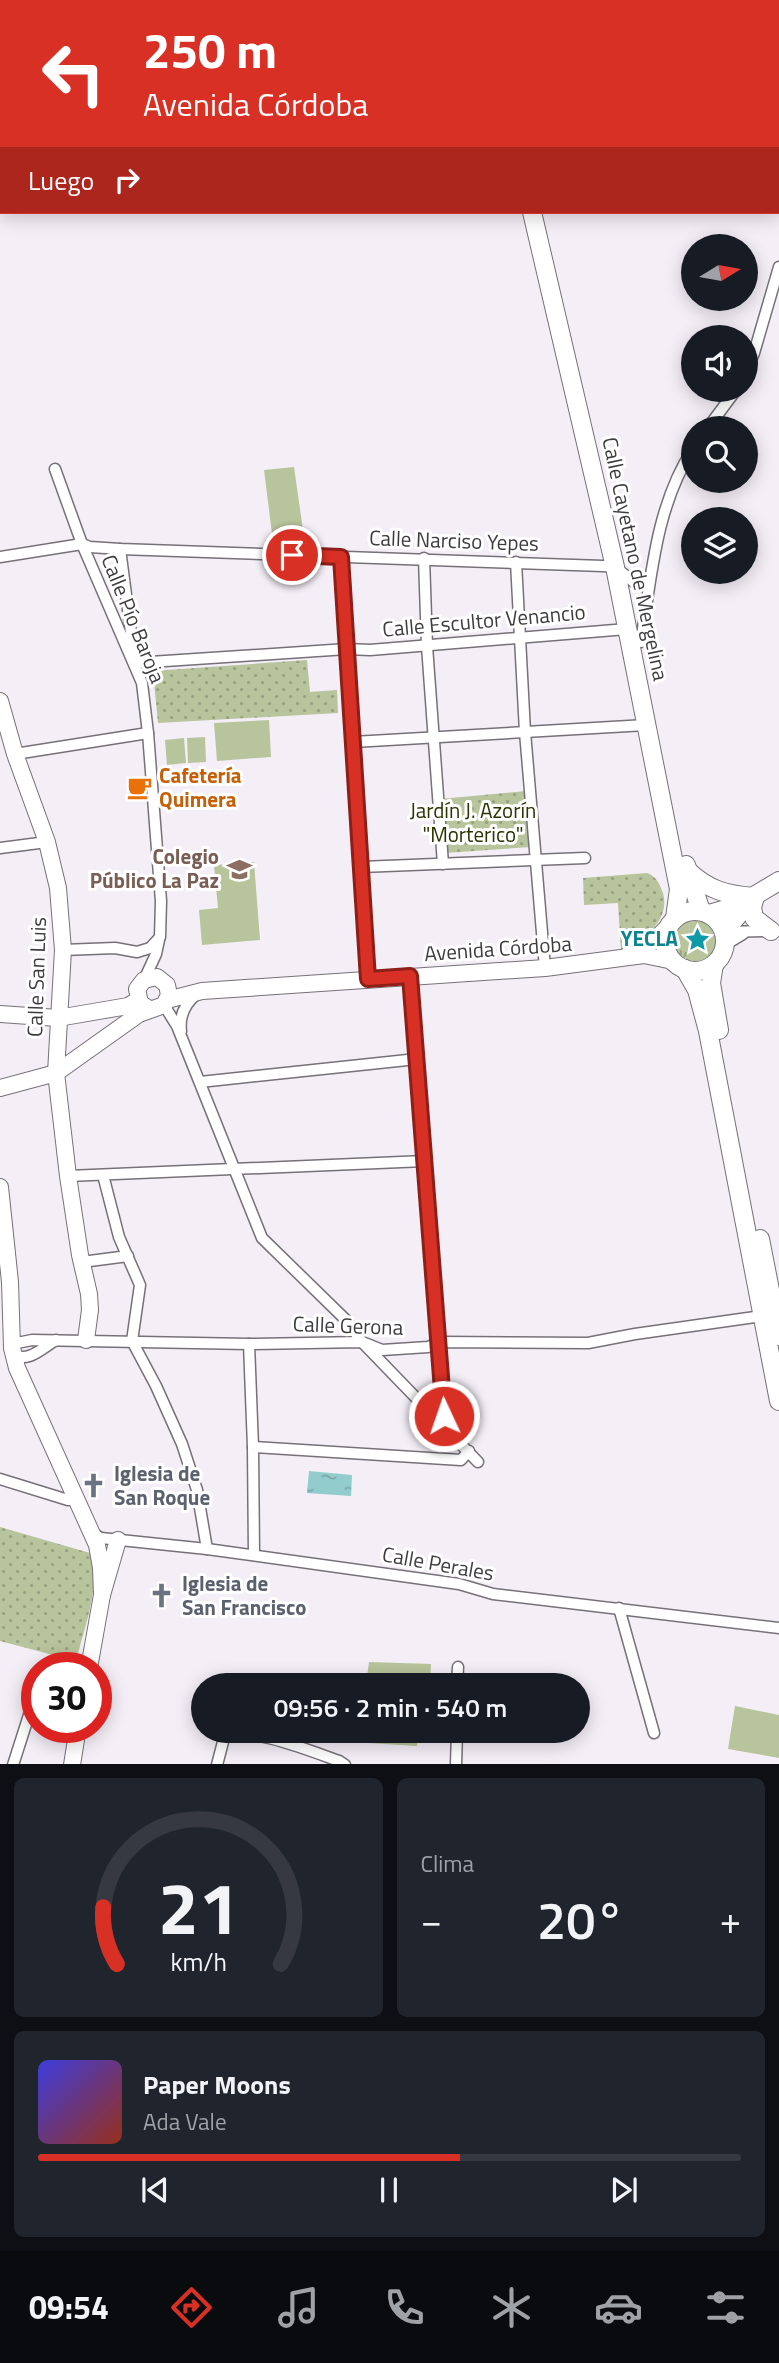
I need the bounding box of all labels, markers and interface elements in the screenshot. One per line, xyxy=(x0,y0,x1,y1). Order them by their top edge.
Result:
text: 250 m xyxy=(143,12,277,87)
icon: left xyxy=(28,28,119,119)
text: Avenida Córdoba xyxy=(143,80,368,128)
text: Luego xyxy=(28,161,94,200)
icon: right xyxy=(108,161,146,199)
north arrow xyxy=(681,234,758,312)
map controls xyxy=(681,234,758,584)
button: sound xyxy=(681,325,758,402)
button: search xyxy=(681,416,758,493)
street label: Calle Cayetano de Mergelina xyxy=(595,434,678,684)
button: layers xyxy=(681,507,758,584)
street label: Calle Narciso Yepes xyxy=(369,521,539,559)
pin xyxy=(262,525,322,585)
icon: arrive xyxy=(273,536,311,574)
street label: Calle Pío Baroja xyxy=(94,549,174,688)
street label: Calle Escultor Venancio xyxy=(381,595,587,645)
place label: Cafetería Quimera xyxy=(159,759,242,815)
cafe icon: Cafetería Quimera xyxy=(125,774,153,802)
park label: Jardín J. Azorín "Morterico" xyxy=(410,794,536,850)
place label: Colegio Público La Paz xyxy=(90,840,219,896)
school or university icon: Colegio Público La Paz xyxy=(225,855,253,883)
street label: Calle San Luis xyxy=(18,916,54,1038)
place label: YECLA xyxy=(621,922,678,954)
place icon: YECLA xyxy=(684,925,712,953)
street label: Avenida Córdoba xyxy=(423,927,573,969)
street label: Calle Gerona xyxy=(292,1307,404,1343)
position arrow xyxy=(407,1379,481,1453)
place label: Iglesia de San Roque xyxy=(114,1457,210,1513)
church icon: Iglesia de San Roque xyxy=(80,1472,108,1500)
street label: Calle Perales xyxy=(380,1537,497,1589)
place label: Iglesia de San Francisco xyxy=(182,1567,307,1623)
church icon: Iglesia de San Francisco xyxy=(148,1582,176,1610)
speed limit sign: 30 xyxy=(21,1652,112,1743)
text: 09:56 · 2 min · 540 m xyxy=(274,1688,507,1727)
text: Clima xyxy=(421,1846,474,1881)
text: 21 xyxy=(157,1852,239,1962)
text: 20° xyxy=(537,1880,624,1959)
text: − xyxy=(421,1891,442,1949)
text: + xyxy=(720,1891,741,1949)
text: km/h xyxy=(170,1942,227,1980)
text: Paper Moons xyxy=(143,2065,291,2104)
text: Ada Vale xyxy=(143,2104,227,2139)
icon: previous xyxy=(136,2171,174,2209)
icon: pause xyxy=(370,2171,408,2209)
icon: next xyxy=(605,2171,643,2209)
text: 09:54 xyxy=(29,2283,109,2331)
icon: directions xyxy=(167,2283,216,2332)
icon: music xyxy=(274,2283,323,2332)
icon: phone xyxy=(380,2283,429,2332)
icon: climate xyxy=(487,2283,536,2332)
icon: car xyxy=(594,2283,643,2332)
icon: filters xyxy=(701,2283,750,2332)

